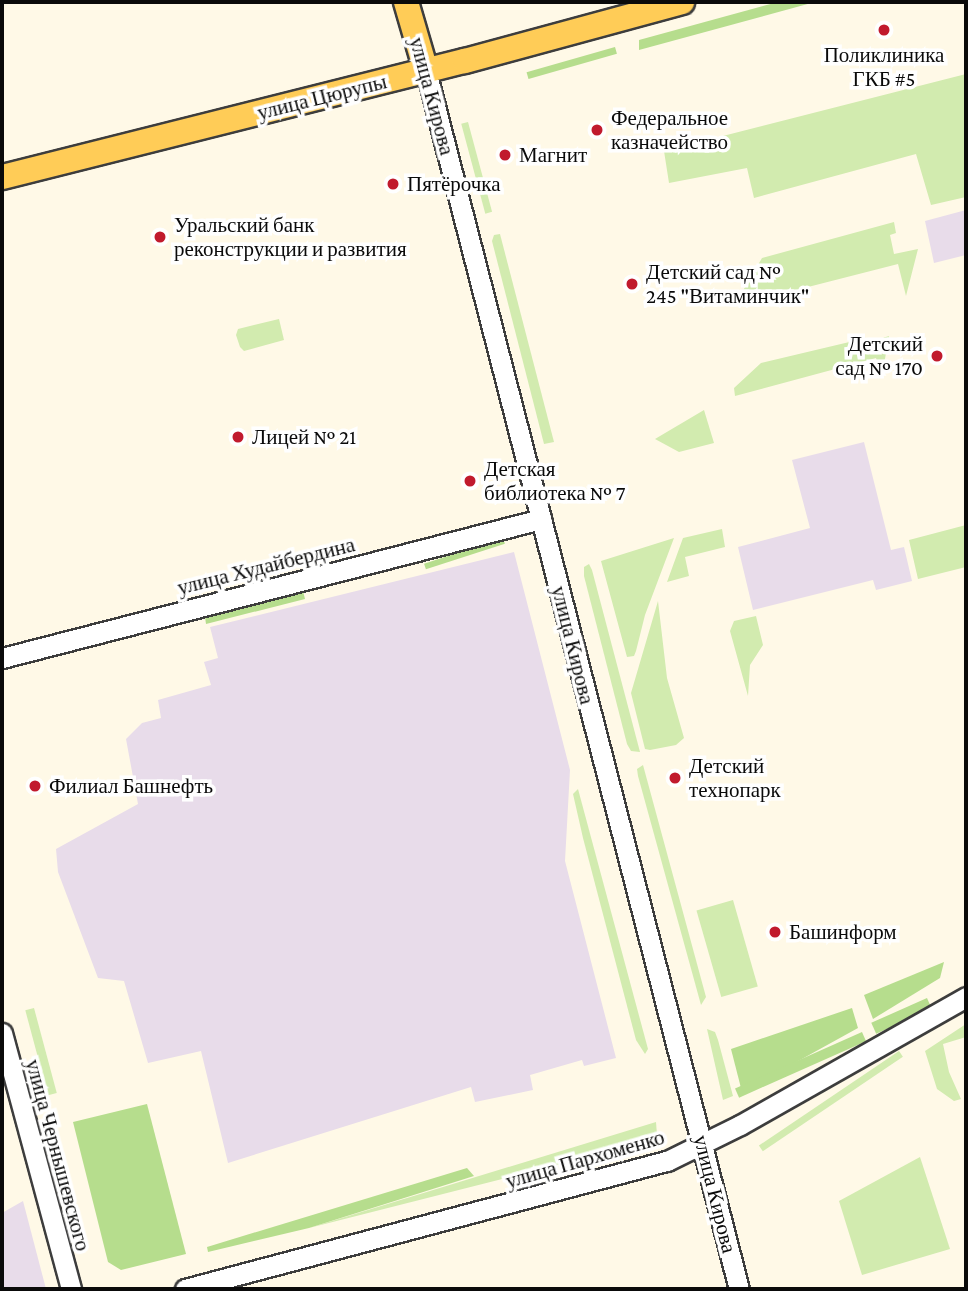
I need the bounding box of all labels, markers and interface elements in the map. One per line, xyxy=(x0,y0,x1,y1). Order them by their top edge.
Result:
marker: Поликлиника ГКБ #5 xyxy=(874,20,894,40)
street label: улица Кирова xyxy=(404,34,460,158)
place label: Поликлиника ГКБ #5 xyxy=(824,42,944,92)
street label: улица Цюрупы xyxy=(255,69,389,125)
place label: Федеральное казначейство xyxy=(611,105,728,155)
marker: Федеральное казначейство xyxy=(589,122,605,138)
place label: Магнит xyxy=(519,142,587,168)
marker: Магнит xyxy=(497,147,513,163)
place label: Пятёрочка xyxy=(407,171,501,197)
marker: Пятёрочка xyxy=(385,176,401,192)
place label: Уральский банк реконструкции и развития xyxy=(174,212,407,262)
marker: Уральский банк реконструкции и развития xyxy=(152,229,168,245)
place label: Детский сад № 245 "Витаминчик" xyxy=(646,259,809,309)
marker: Детский сад № 245 "Витаминчик" xyxy=(624,276,640,292)
place label: Детский сад № 170 xyxy=(835,331,923,381)
marker: Детский сад № 170 xyxy=(929,348,945,364)
place label: Лицей № 21 xyxy=(252,424,356,450)
marker: Лицей № 21 xyxy=(230,429,246,445)
place label: Детская библиотека № 7 xyxy=(484,456,625,506)
marker: Детская библиотека № 7 xyxy=(462,473,478,489)
street label: улица Худайбердина xyxy=(175,532,357,600)
street label: улица Кирова xyxy=(546,583,600,707)
place label: Детский технопарк xyxy=(689,753,781,803)
marker: Детский технопарк xyxy=(667,770,683,786)
place label: Филиал Башнефть xyxy=(49,773,213,799)
marker: Филиал Башнефть xyxy=(27,778,43,794)
place label: Башинформ xyxy=(789,919,897,945)
marker: Башинформ xyxy=(767,924,783,940)
street label: улица Чернышевского xyxy=(20,1056,96,1254)
street label: улица Пархоменко xyxy=(503,1124,667,1194)
street label: улица Кирова xyxy=(688,1132,742,1256)

